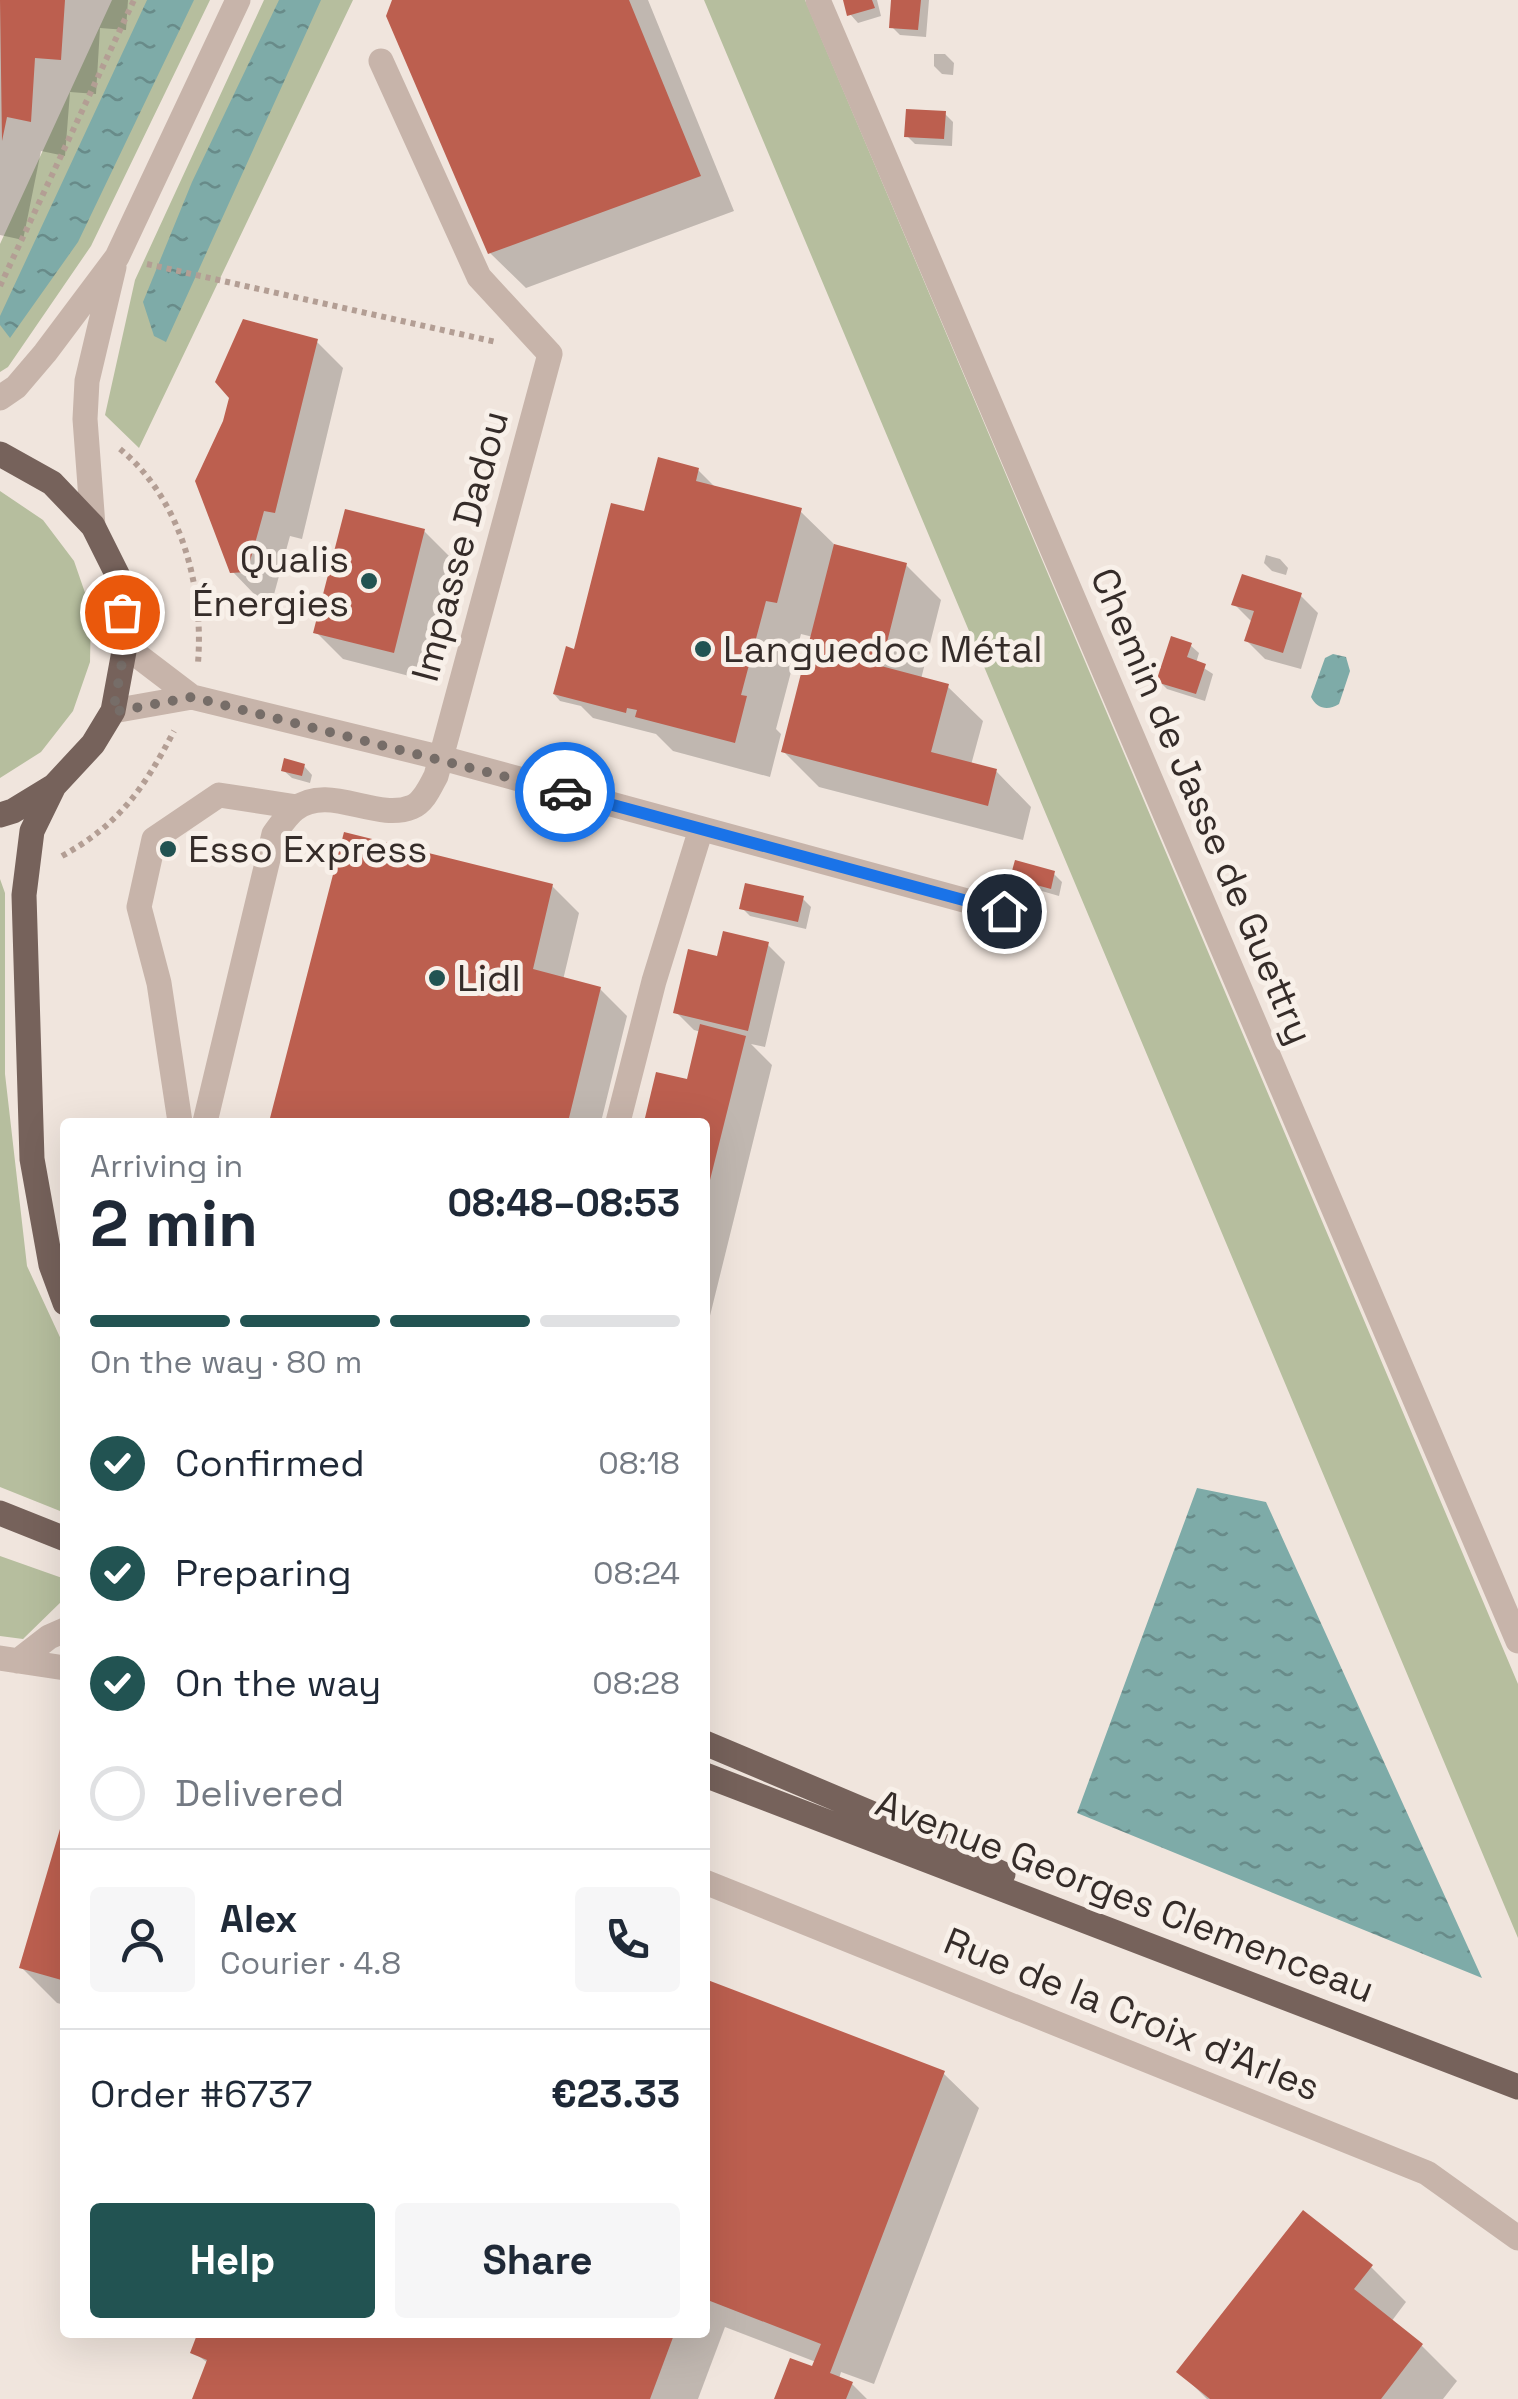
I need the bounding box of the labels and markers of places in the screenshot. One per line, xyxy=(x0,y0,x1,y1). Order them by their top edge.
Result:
place label: Qualis Énergies xyxy=(192,535,349,627)
pin xyxy=(80,570,165,655)
marker: Qualis Énergies xyxy=(358,570,380,592)
place label: Languedoc Métal xyxy=(723,625,1043,673)
marker: Languedoc Métal xyxy=(692,638,714,660)
place label: Esso Express xyxy=(188,825,427,873)
marker: Esso Express xyxy=(157,838,179,860)
pin xyxy=(962,869,1047,954)
place label: Lidl xyxy=(457,954,521,1002)
marker: Lidl xyxy=(426,967,448,989)

